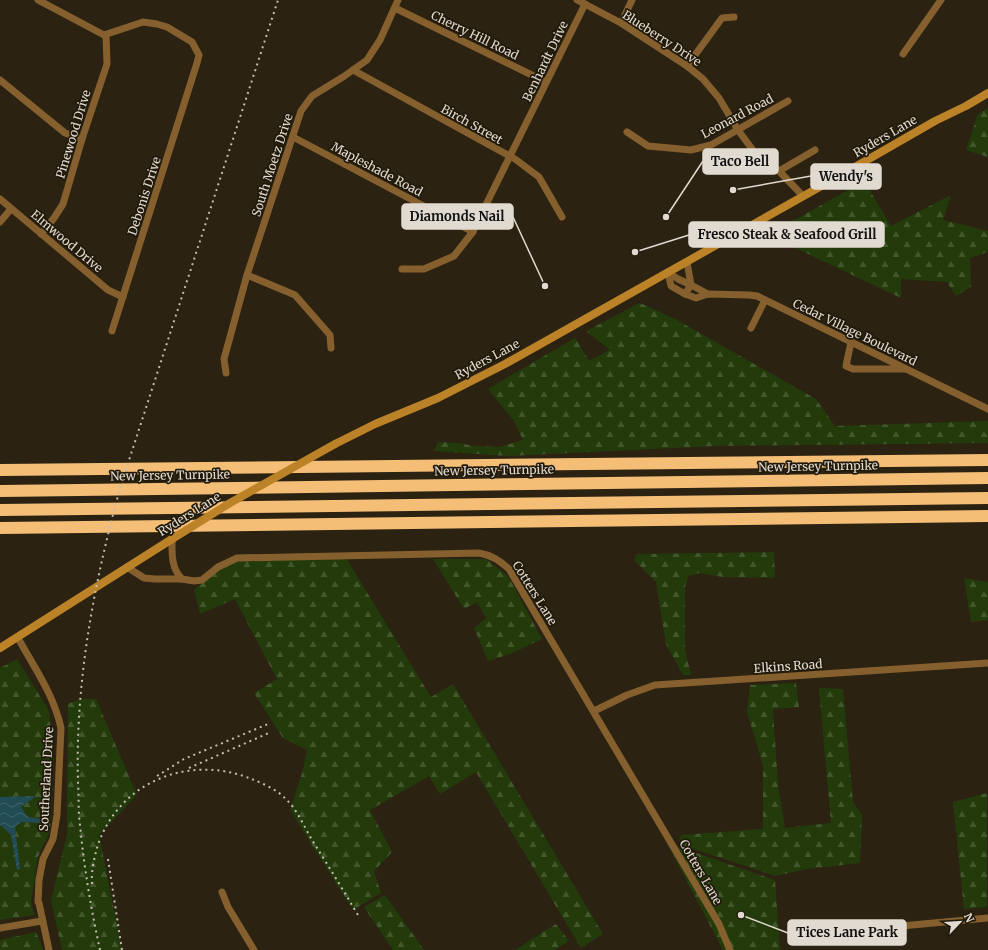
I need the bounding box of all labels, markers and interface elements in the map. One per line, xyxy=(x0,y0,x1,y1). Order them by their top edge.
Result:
street label: Cherry Hill Road xyxy=(429,7,521,63)
street label: Blueberry Drive xyxy=(620,7,704,69)
street label: Benhardt Drive xyxy=(519,18,571,104)
street label: Pinewood Drive xyxy=(52,88,94,180)
street label: Leonard Road xyxy=(698,91,776,141)
street label: Birch Street xyxy=(439,101,506,147)
street label: South Moetz Drive xyxy=(248,111,296,219)
street label: Ryders Lane xyxy=(851,112,919,160)
street label: Mapleshade Road xyxy=(329,139,425,199)
callout: Taco Bell xyxy=(703,149,778,174)
text: Taco Bell xyxy=(711,153,769,170)
street label: Debonis Drive xyxy=(124,155,164,237)
callout: Wendy's xyxy=(811,164,881,189)
text: Wendy's xyxy=(818,168,873,185)
callout: Diamonds Nail xyxy=(402,204,513,229)
street label: Elmwood Drive xyxy=(28,207,106,275)
text: Diamonds Nail xyxy=(409,208,505,225)
callout: Fresco Steak & Seafood Grill xyxy=(689,222,884,247)
text: Fresco Steak & Seafood Grill xyxy=(698,226,877,243)
street label: Cedar Village Boulevard xyxy=(790,295,920,369)
street label: Ryders Lane xyxy=(452,336,522,382)
street label: New Jersey Turnpike xyxy=(758,457,878,475)
street label: New Jersey Turnpike xyxy=(434,461,554,479)
street label: New Jersey Turnpike xyxy=(110,466,230,484)
street label: Ryders Lane xyxy=(155,489,223,539)
street label: Cotters Lane xyxy=(509,558,561,628)
street label: Elkins Road xyxy=(753,656,823,676)
street label: Southerland Drive xyxy=(36,726,56,832)
street label: Cotters Lane xyxy=(676,837,726,907)
north arrow xyxy=(940,902,980,942)
text: N xyxy=(961,911,977,925)
callout: Tices Lane Park xyxy=(788,920,906,945)
text: Tices Lane Park xyxy=(796,924,899,941)

